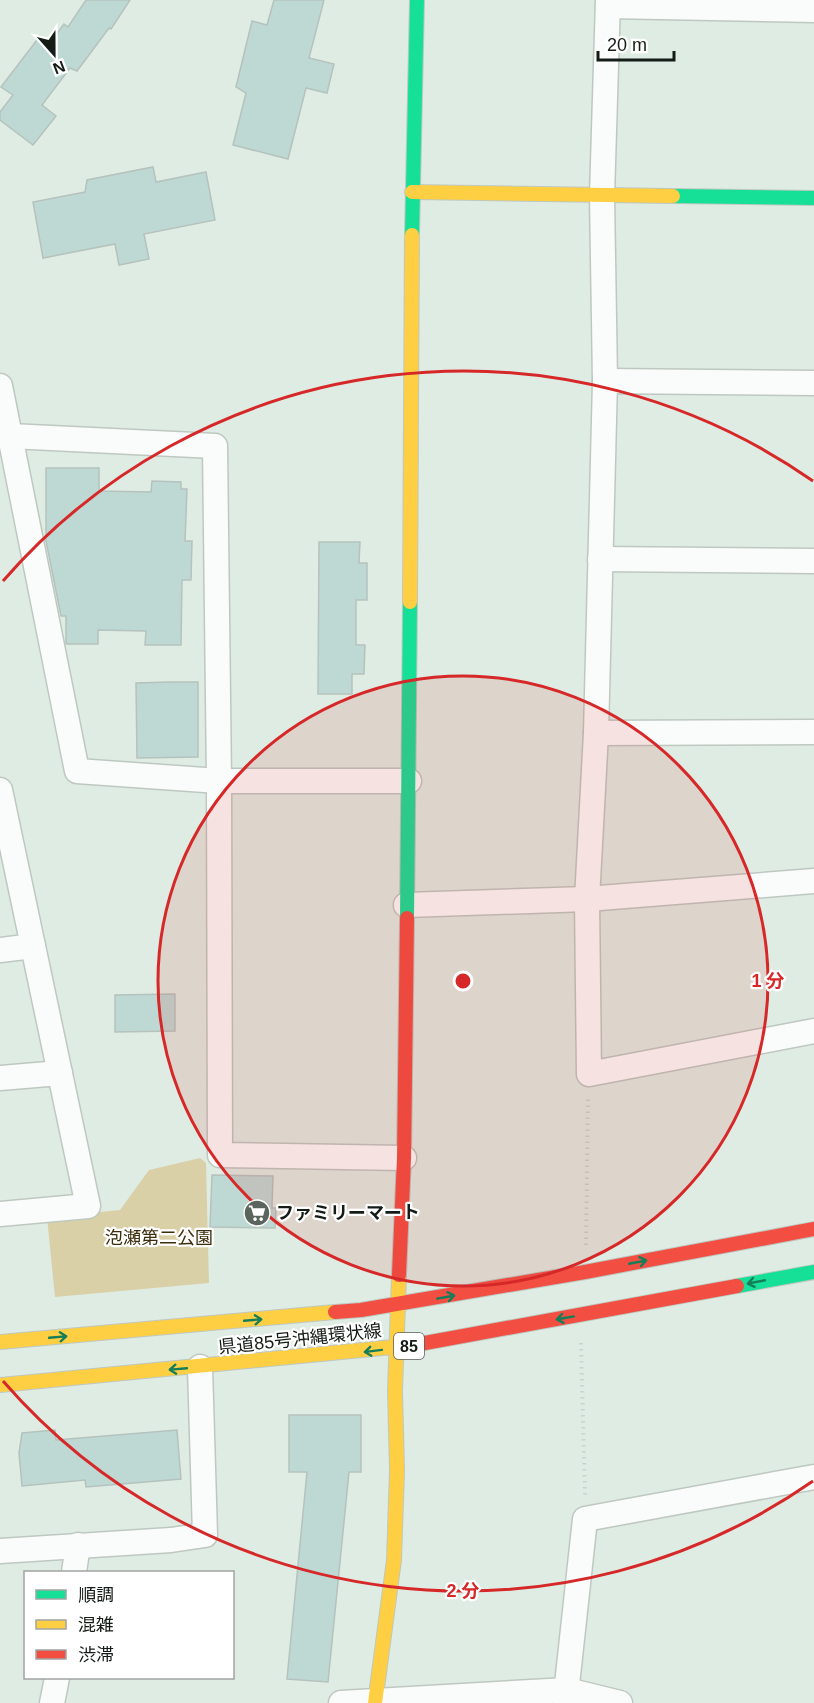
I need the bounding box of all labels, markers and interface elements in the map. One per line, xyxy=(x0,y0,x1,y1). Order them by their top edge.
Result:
north arrow xyxy=(24,24,84,84)
scale bar xyxy=(598,24,674,62)
text: 20 m xyxy=(607,35,647,55)
text: N xyxy=(51,58,68,78)
centre of rings xyxy=(453,971,473,991)
text: 1 分 xyxy=(751,971,785,991)
supermarket icon: ファミリーマート xyxy=(242,1198,272,1228)
place label: ファミリーマート xyxy=(276,1203,420,1223)
park label: 泡瀬第二公園 xyxy=(105,1228,213,1248)
one-way arrow xyxy=(628,1256,647,1267)
one-way arrow xyxy=(747,1277,767,1288)
one-way arrow xyxy=(436,1291,455,1302)
one-way arrow xyxy=(555,1313,575,1324)
one-way arrow xyxy=(242,1314,262,1325)
street label: 県道85号沖縄環状線 xyxy=(217,1320,383,1358)
one-way arrow xyxy=(48,1331,68,1342)
road number: 85 xyxy=(394,1333,424,1359)
one-way arrow xyxy=(363,1346,383,1357)
one-way arrow xyxy=(169,1364,189,1375)
legend xyxy=(24,1571,234,1679)
text: 2 分 xyxy=(446,1581,480,1601)
text: 順調 xyxy=(78,1585,114,1605)
text: 混雑 xyxy=(78,1615,114,1635)
text: 渋滞 xyxy=(78,1645,114,1665)

